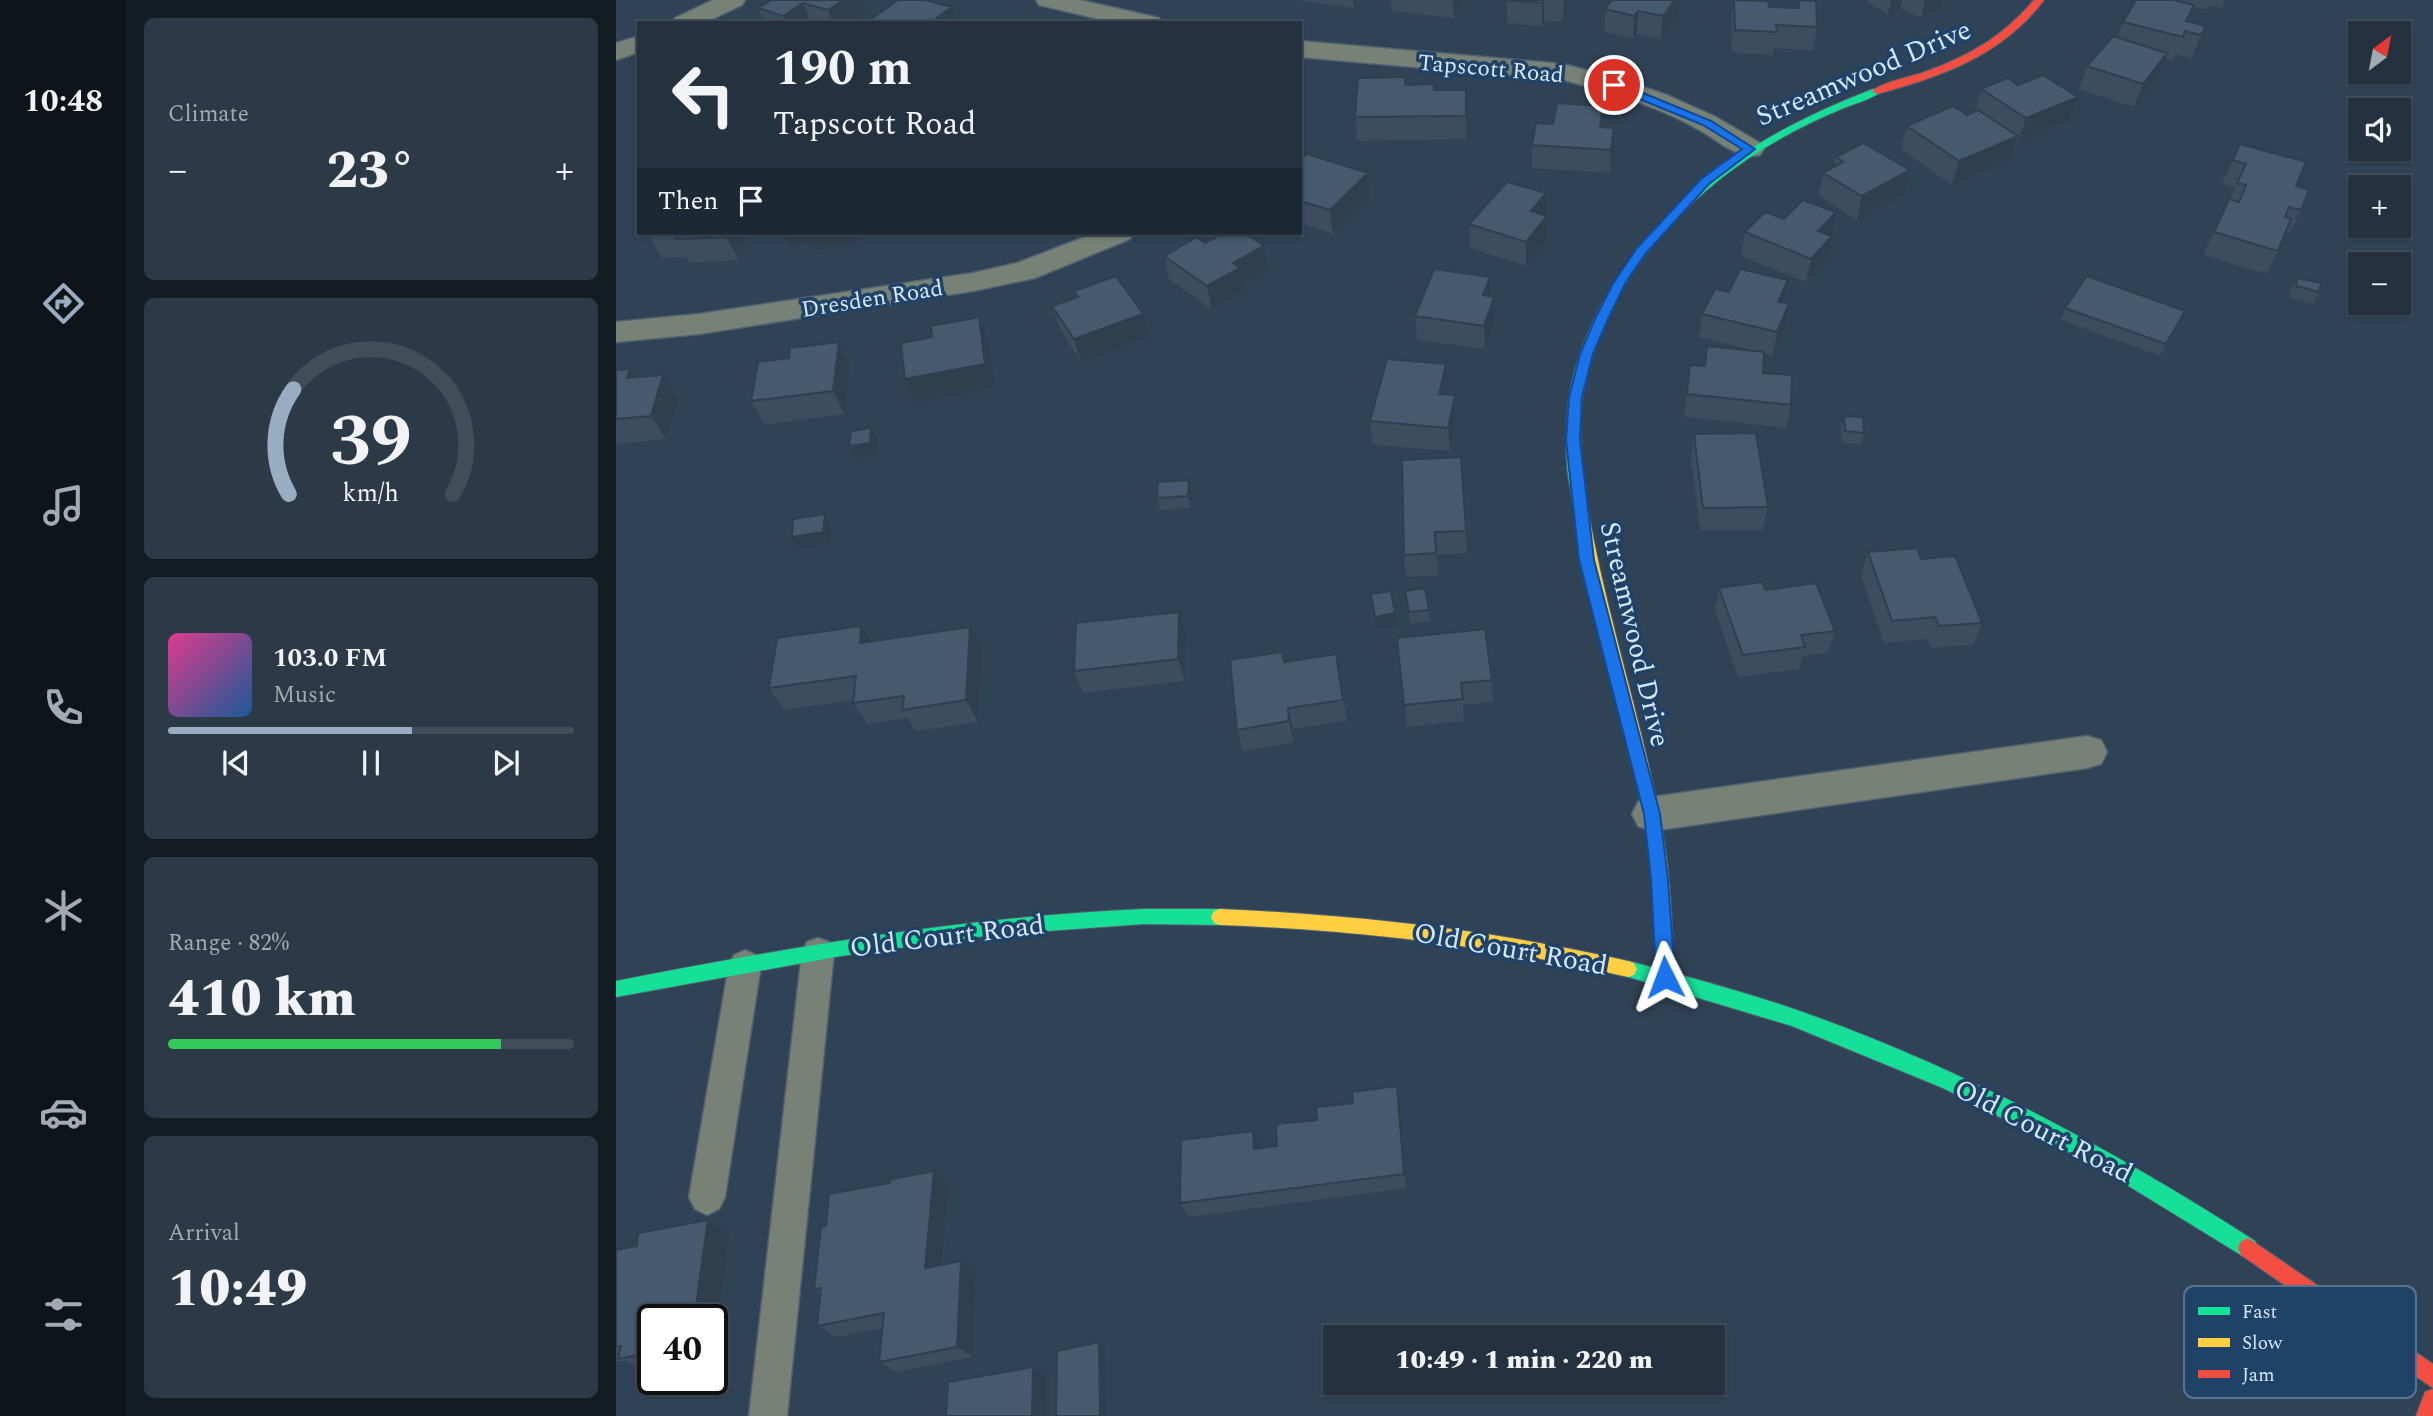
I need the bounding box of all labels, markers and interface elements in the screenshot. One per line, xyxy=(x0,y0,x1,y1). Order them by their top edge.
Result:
street label: Streamwood Drive xyxy=(1749,9,1978,138)
north arrow xyxy=(2348,21,2412,84)
map controls xyxy=(2348,21,2411,315)
text: 190 m xyxy=(773,32,912,107)
street label: Tapscott Road xyxy=(1417,46,1565,93)
icon: left xyxy=(658,49,749,140)
pin xyxy=(1584,55,1644,115)
icon: arrive xyxy=(1595,66,1633,104)
text: 10:48 xyxy=(23,77,103,126)
text: Climate xyxy=(168,97,249,132)
button: sound xyxy=(2348,98,2411,161)
text: Tapscott Road xyxy=(773,100,976,149)
text: 23° xyxy=(327,132,415,211)
text: − xyxy=(168,142,187,200)
text: + xyxy=(555,142,574,200)
button: + xyxy=(2348,175,2411,238)
text: Then xyxy=(658,181,718,221)
icon: arrive xyxy=(732,182,770,220)
button: − xyxy=(2348,252,2411,315)
street label: Dresden Road xyxy=(799,271,946,328)
icon: directions xyxy=(39,279,88,328)
text: 39 xyxy=(330,388,412,499)
text: km/h xyxy=(343,475,399,513)
icon: music xyxy=(39,481,88,530)
street label: Streamwood Drive xyxy=(1588,517,1681,751)
text: 103.0 FM xyxy=(273,638,387,678)
text: Music xyxy=(273,678,336,713)
icon: phone xyxy=(39,683,88,732)
icon: previous xyxy=(217,744,255,782)
icon: pause xyxy=(352,744,390,782)
icon: next xyxy=(487,744,525,782)
icon: climate xyxy=(39,886,88,935)
street label: Old Court Road xyxy=(847,903,1047,970)
street label: Old Court Road xyxy=(1411,911,1611,988)
text: Range · 82% xyxy=(168,926,289,961)
position arrow xyxy=(1628,940,1702,1014)
text: 410 km xyxy=(168,960,356,1039)
street label: Old Court Road xyxy=(1946,1068,2140,1195)
icon: car xyxy=(39,1088,88,1137)
text: Arrival xyxy=(168,1216,240,1251)
text: 10:49 xyxy=(168,1250,307,1329)
legend xyxy=(2184,1286,2416,1398)
icon: filters xyxy=(39,1290,88,1339)
text: Fast xyxy=(2242,1298,2278,1327)
speed limit sign: 40 xyxy=(637,1304,728,1395)
text: Slow xyxy=(2242,1329,2283,1358)
text: 10:49 · 1 min · 220 m xyxy=(1395,1340,1653,1380)
text: Jam xyxy=(2242,1361,2274,1390)

